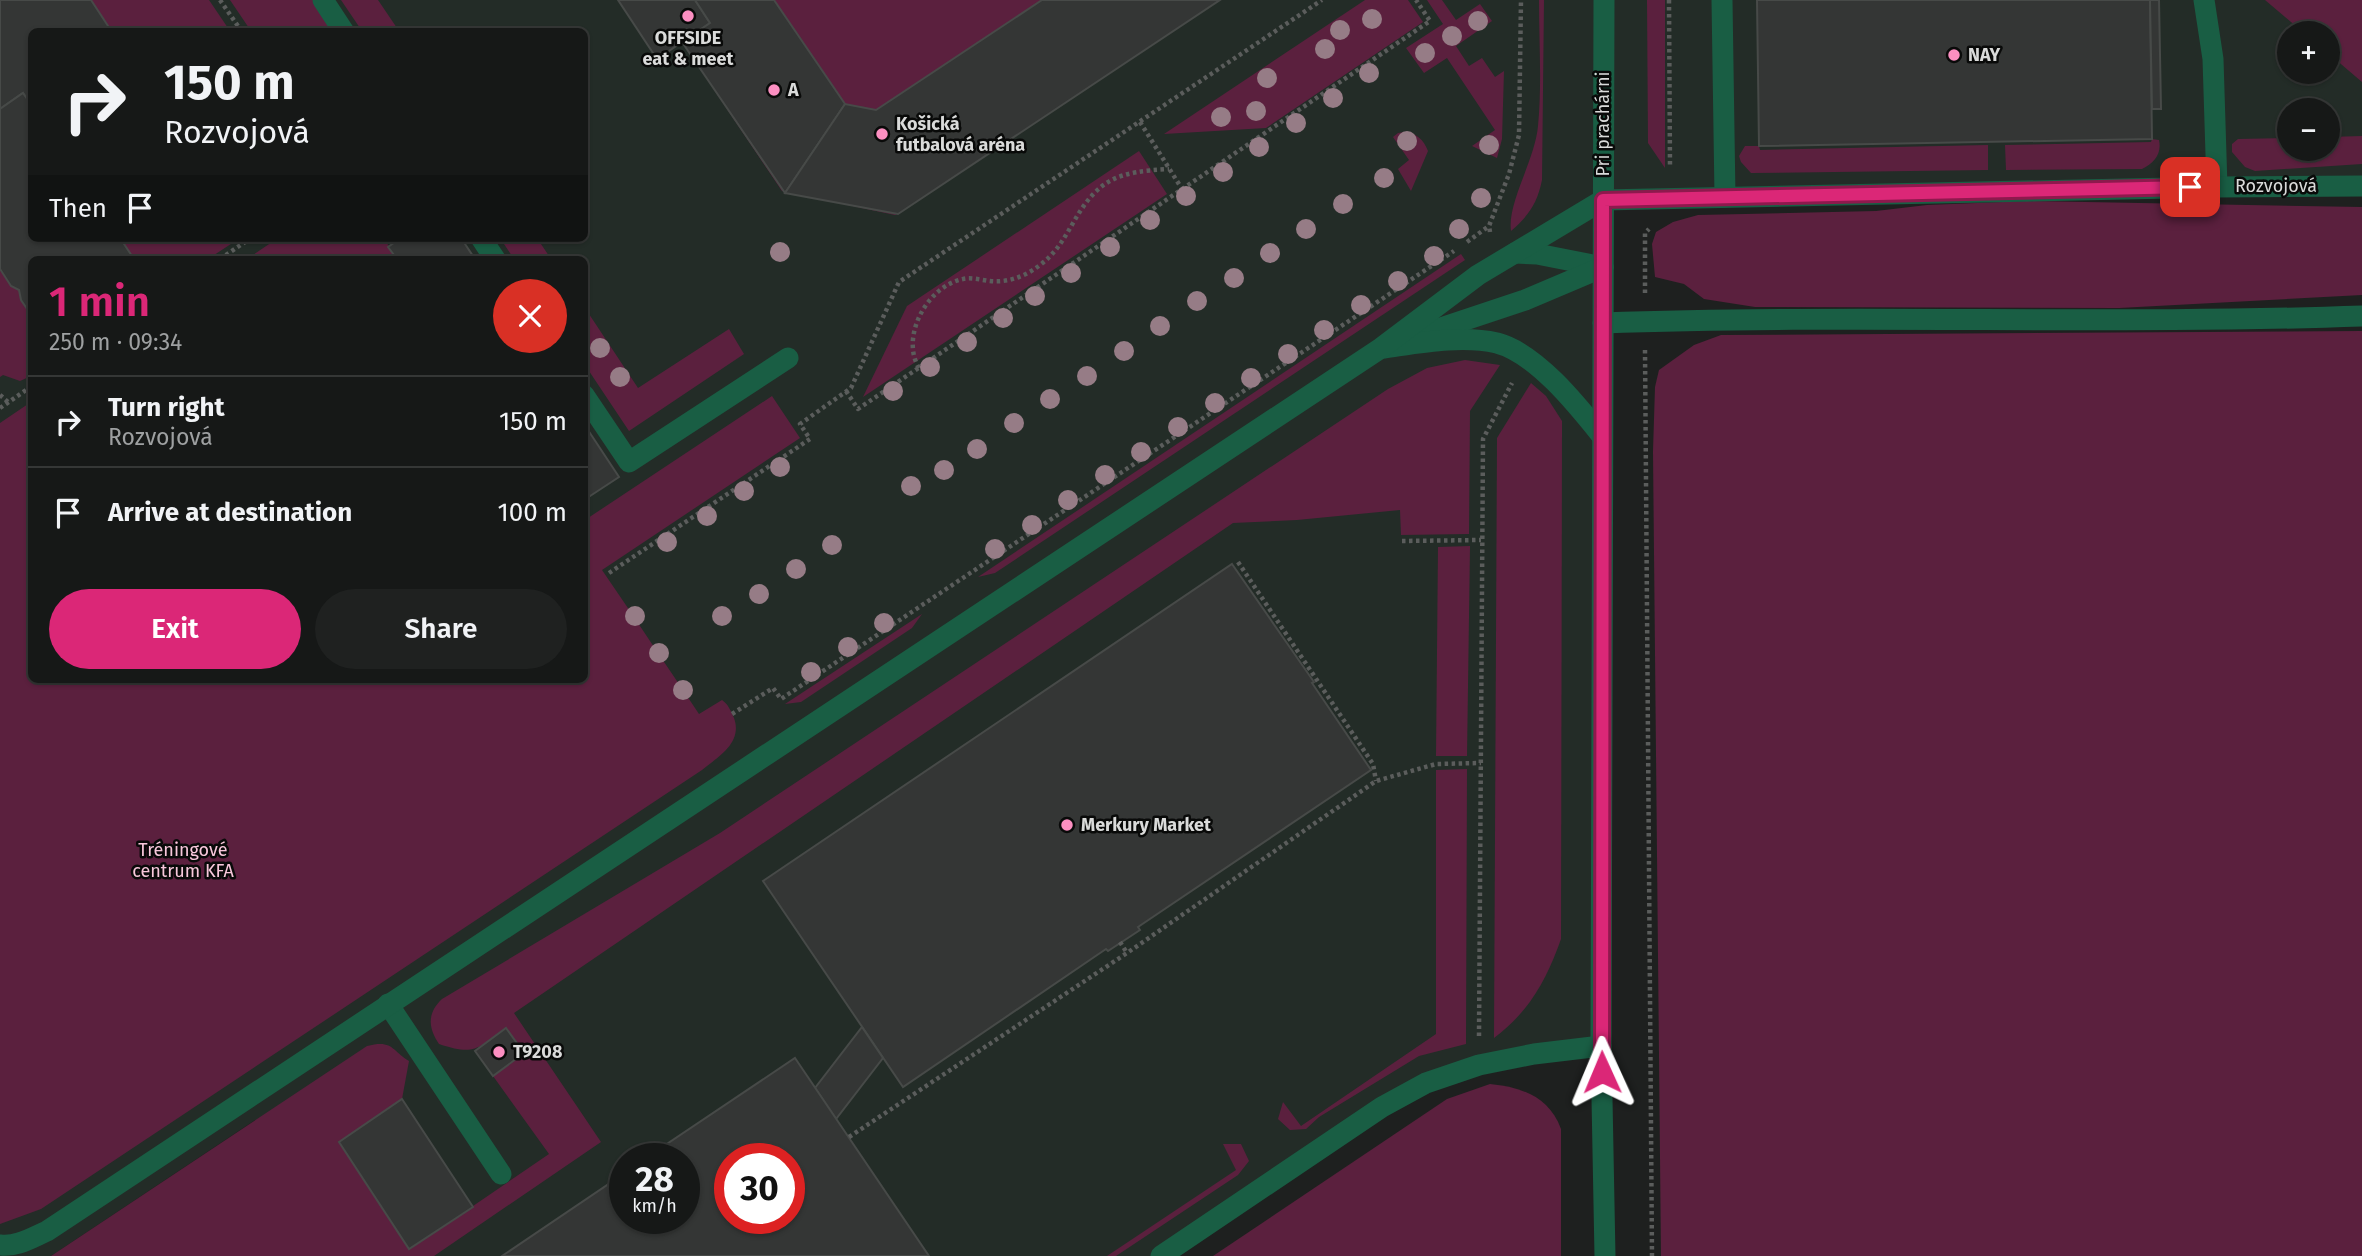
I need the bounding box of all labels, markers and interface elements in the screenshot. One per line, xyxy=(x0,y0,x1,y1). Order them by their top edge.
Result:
marker: OFFSIDE eat & meet xyxy=(680,8,696,24)
map controls xyxy=(2277,21,2340,161)
button: + xyxy=(2277,21,2340,84)
place label: OFFSIDE eat & meet xyxy=(643,27,734,70)
place label: NAY xyxy=(1968,44,2001,66)
marker: NAY xyxy=(1946,47,1962,63)
text: 150 m xyxy=(164,53,295,112)
icon: right xyxy=(49,56,140,147)
street label: Pri prachárni xyxy=(1592,71,1614,177)
place label: A xyxy=(787,79,799,101)
marker: A xyxy=(766,82,782,98)
button: − xyxy=(2277,98,2340,161)
text: Rozvojová xyxy=(164,113,310,151)
place label: Košická futbalová aréna xyxy=(896,113,1025,156)
marker: Košická futbalová aréna xyxy=(874,126,890,142)
pin xyxy=(2160,157,2220,217)
icon: arrive xyxy=(2171,168,2209,206)
street label: Rozvojová xyxy=(2235,175,2317,197)
icon: arrive xyxy=(121,189,159,227)
text: Then xyxy=(49,193,107,224)
text: 1 min xyxy=(49,277,150,327)
button: close xyxy=(493,279,567,353)
text: 250 m · 09:34 xyxy=(49,328,182,356)
text: Turn right xyxy=(108,392,225,423)
icon: right xyxy=(49,403,87,441)
text: 150 m xyxy=(499,406,567,437)
text: Rozvojová xyxy=(108,423,213,451)
icon: arrive xyxy=(49,494,87,532)
text: Arrive at destination xyxy=(108,497,352,528)
text: 100 m xyxy=(498,497,567,528)
button: Exit xyxy=(49,589,301,669)
button: Share xyxy=(315,589,567,669)
place label: Merkury Market xyxy=(1081,814,1212,836)
marker: Merkury Market xyxy=(1059,817,1075,833)
park label: Tréningové centrum KFA xyxy=(132,839,234,882)
position arrow xyxy=(1565,1035,1639,1109)
place label: T9208 xyxy=(513,1041,562,1063)
marker: T9208 xyxy=(491,1044,507,1060)
speed limit sign: 30 xyxy=(714,1143,805,1234)
text: 28 xyxy=(635,1158,674,1200)
text: km/h xyxy=(632,1195,677,1217)

